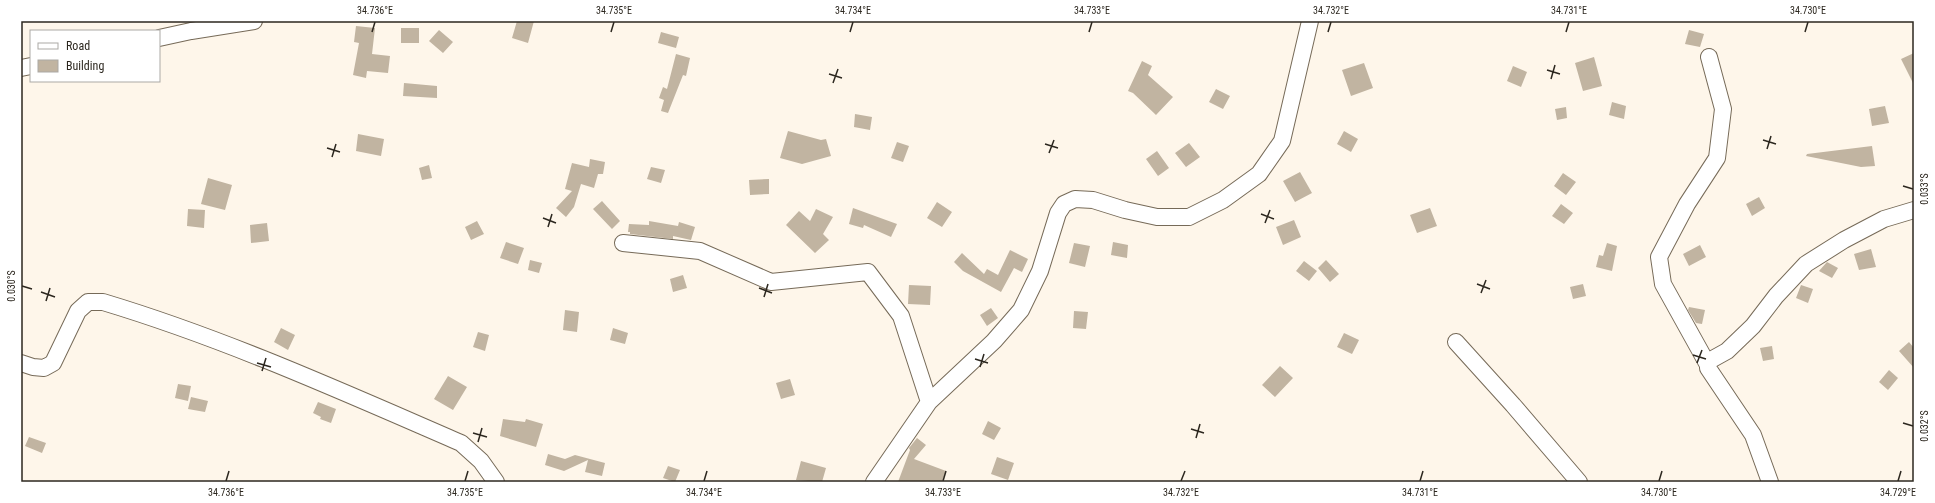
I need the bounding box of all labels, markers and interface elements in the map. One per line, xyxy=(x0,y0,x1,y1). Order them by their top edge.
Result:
text: 34.736°E xyxy=(357,5,393,16)
text: 34.735°E xyxy=(596,5,632,16)
text: 34.734°E xyxy=(835,5,871,16)
text: 34.733°E xyxy=(1074,5,1110,16)
text: 34.732°E xyxy=(1313,5,1349,16)
text: 34.731°E xyxy=(1551,5,1587,16)
text: 34.730°E xyxy=(1790,5,1826,16)
legend xyxy=(30,30,160,82)
text: Road xyxy=(66,39,90,53)
text: Building xyxy=(66,59,104,73)
text: 0.033°S xyxy=(1919,173,1930,205)
text: 0.030°S xyxy=(6,270,17,302)
text: 0.032°S xyxy=(1919,410,1930,442)
text: 34.736°E xyxy=(208,487,244,498)
text: 34.735°E xyxy=(447,487,483,498)
text: 34.734°E xyxy=(686,487,722,498)
text: 34.733°E xyxy=(925,487,961,498)
text: 34.732°E xyxy=(1163,487,1199,498)
text: 34.731°E xyxy=(1402,487,1438,498)
text: 34.730°E xyxy=(1641,487,1677,498)
text: 34.729°E xyxy=(1880,487,1916,498)

